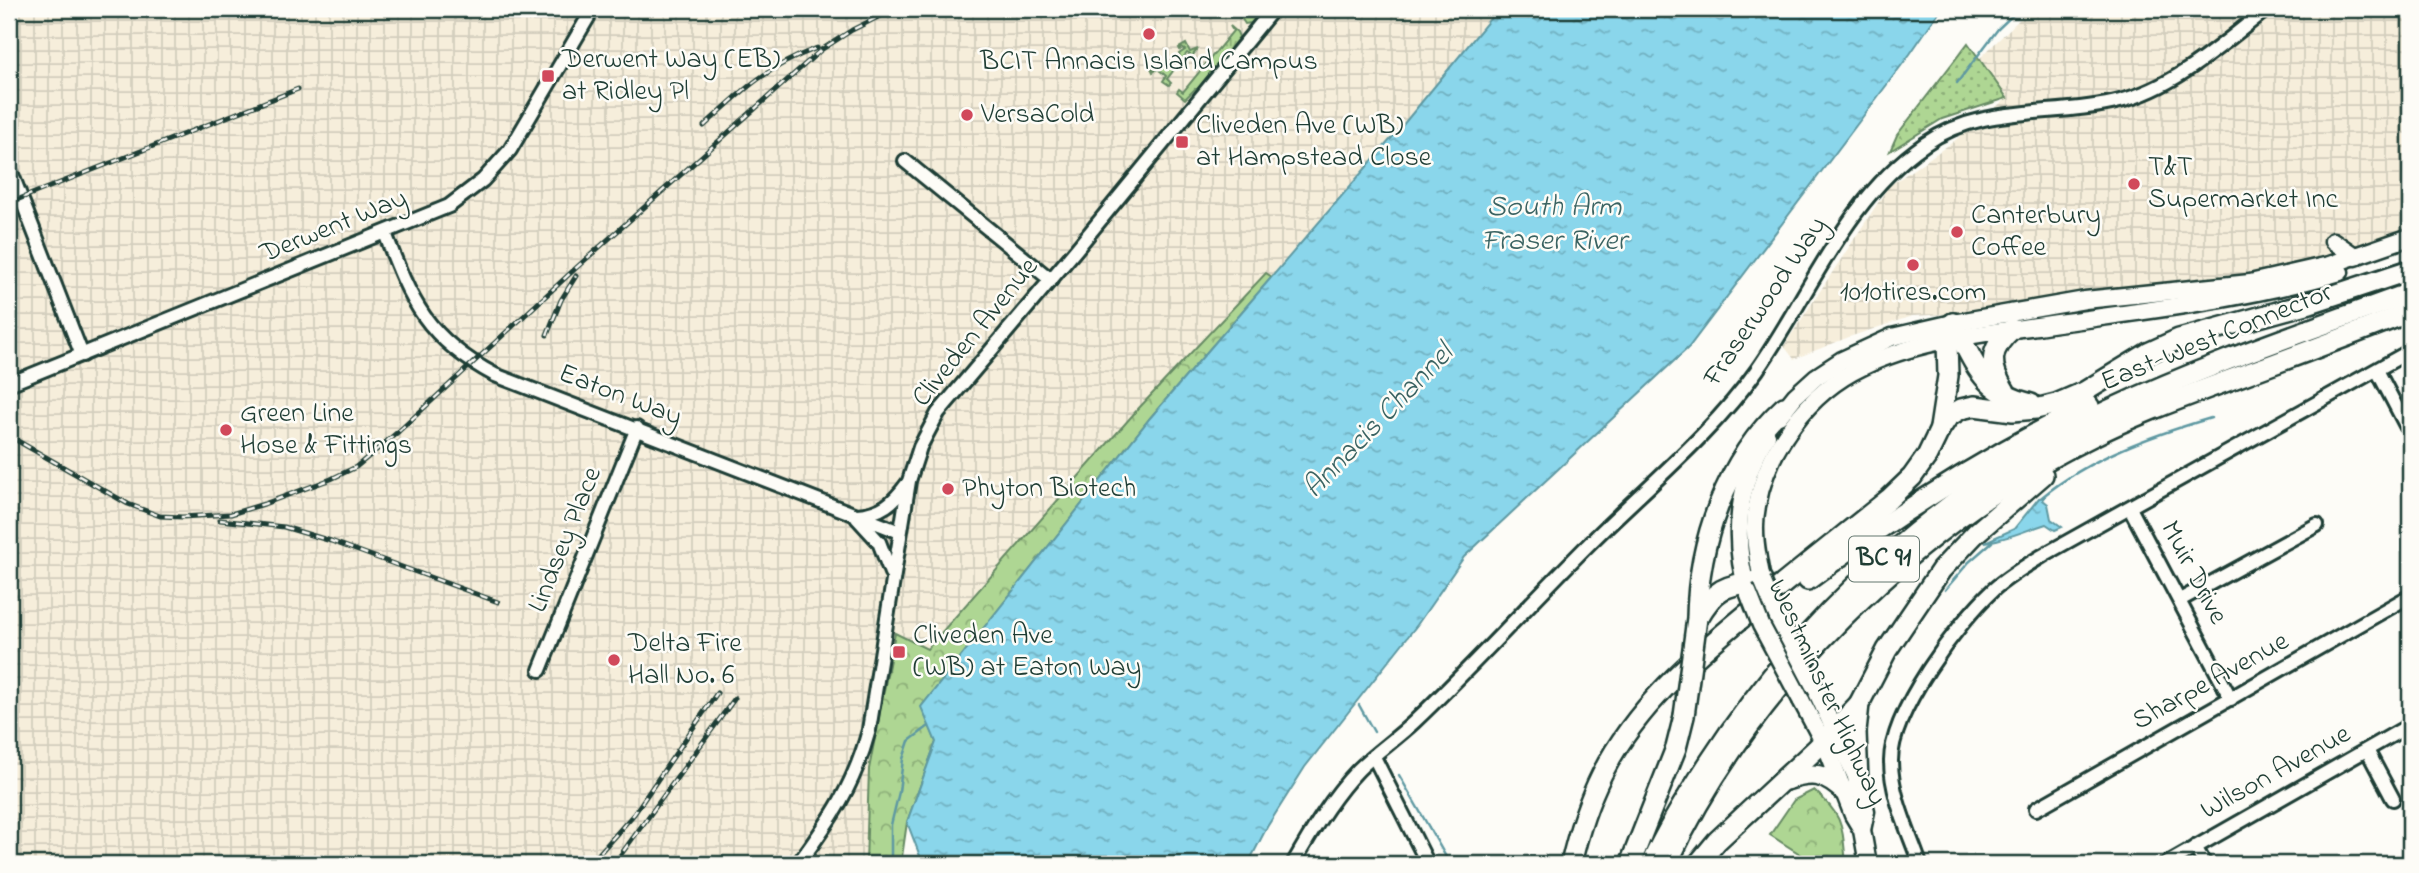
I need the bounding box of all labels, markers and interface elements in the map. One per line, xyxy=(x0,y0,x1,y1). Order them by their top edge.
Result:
marker: BCIT Annacis Island Campus xyxy=(1141,26,1157,42)
place label: Derwent Way (EB) at Ridley Pl xyxy=(561,40,780,113)
place label: BCIT Annacis Island Campus xyxy=(979,42,1318,83)
marker: Derwent Way (EB) at Ridley Pl xyxy=(540,68,556,84)
place label: VersaCold xyxy=(980,95,1095,136)
place label: Cliveden Ave (WB) at Hampstead Close xyxy=(1196,106,1432,179)
marker: VersaCold xyxy=(959,107,975,123)
marker: Cliveden Ave (WB) at Hampstead Close xyxy=(1174,134,1190,150)
place label: T&T Supermarket Inc xyxy=(2148,148,2338,221)
marker: T&T Supermarket Inc xyxy=(2126,176,2142,192)
street label: Derwent Way xyxy=(253,179,414,275)
water label: South Arm Fraser River xyxy=(1481,186,1630,264)
place label: Canterbury Coffee xyxy=(1971,196,2101,269)
street label: Fraserwood Way xyxy=(1693,209,1838,396)
marker: Canterbury Coffee xyxy=(1949,224,1965,240)
street label: Cliveden Avenue xyxy=(903,249,1050,417)
marker: 1010tires.com xyxy=(1905,257,1921,273)
place label: 1010tires.com xyxy=(1840,273,1986,314)
street label: East-West Connector xyxy=(2095,273,2339,403)
water label: Annacis Channel xyxy=(1293,332,1467,509)
street label: Eaton Way xyxy=(552,354,688,438)
place label: Green Line Hose & Fittings xyxy=(240,394,412,467)
marker: Green Line Hose & Fittings xyxy=(218,422,234,438)
street label: Lindsey Place xyxy=(518,461,614,619)
place label: Phyton Biotech xyxy=(962,469,1136,510)
marker: Phyton Biotech xyxy=(940,481,956,497)
street label: Muir Drive xyxy=(2149,514,2238,633)
road number: BC 91 xyxy=(1849,537,1919,582)
street label: Westminster Highway xyxy=(1756,573,1896,813)
place label: Cliveden Ave (WB) at Eaton Way xyxy=(913,616,1141,689)
street label: Sharpe Avenue xyxy=(2125,622,2297,742)
place label: Delta Fire Hall No. 6 xyxy=(627,624,742,697)
marker: Cliveden Ave (WB) at Eaton Way xyxy=(891,644,907,660)
marker: Delta Fire Hall No. 6 xyxy=(606,652,622,668)
street label: Wilson Avenue xyxy=(2193,715,2359,831)

